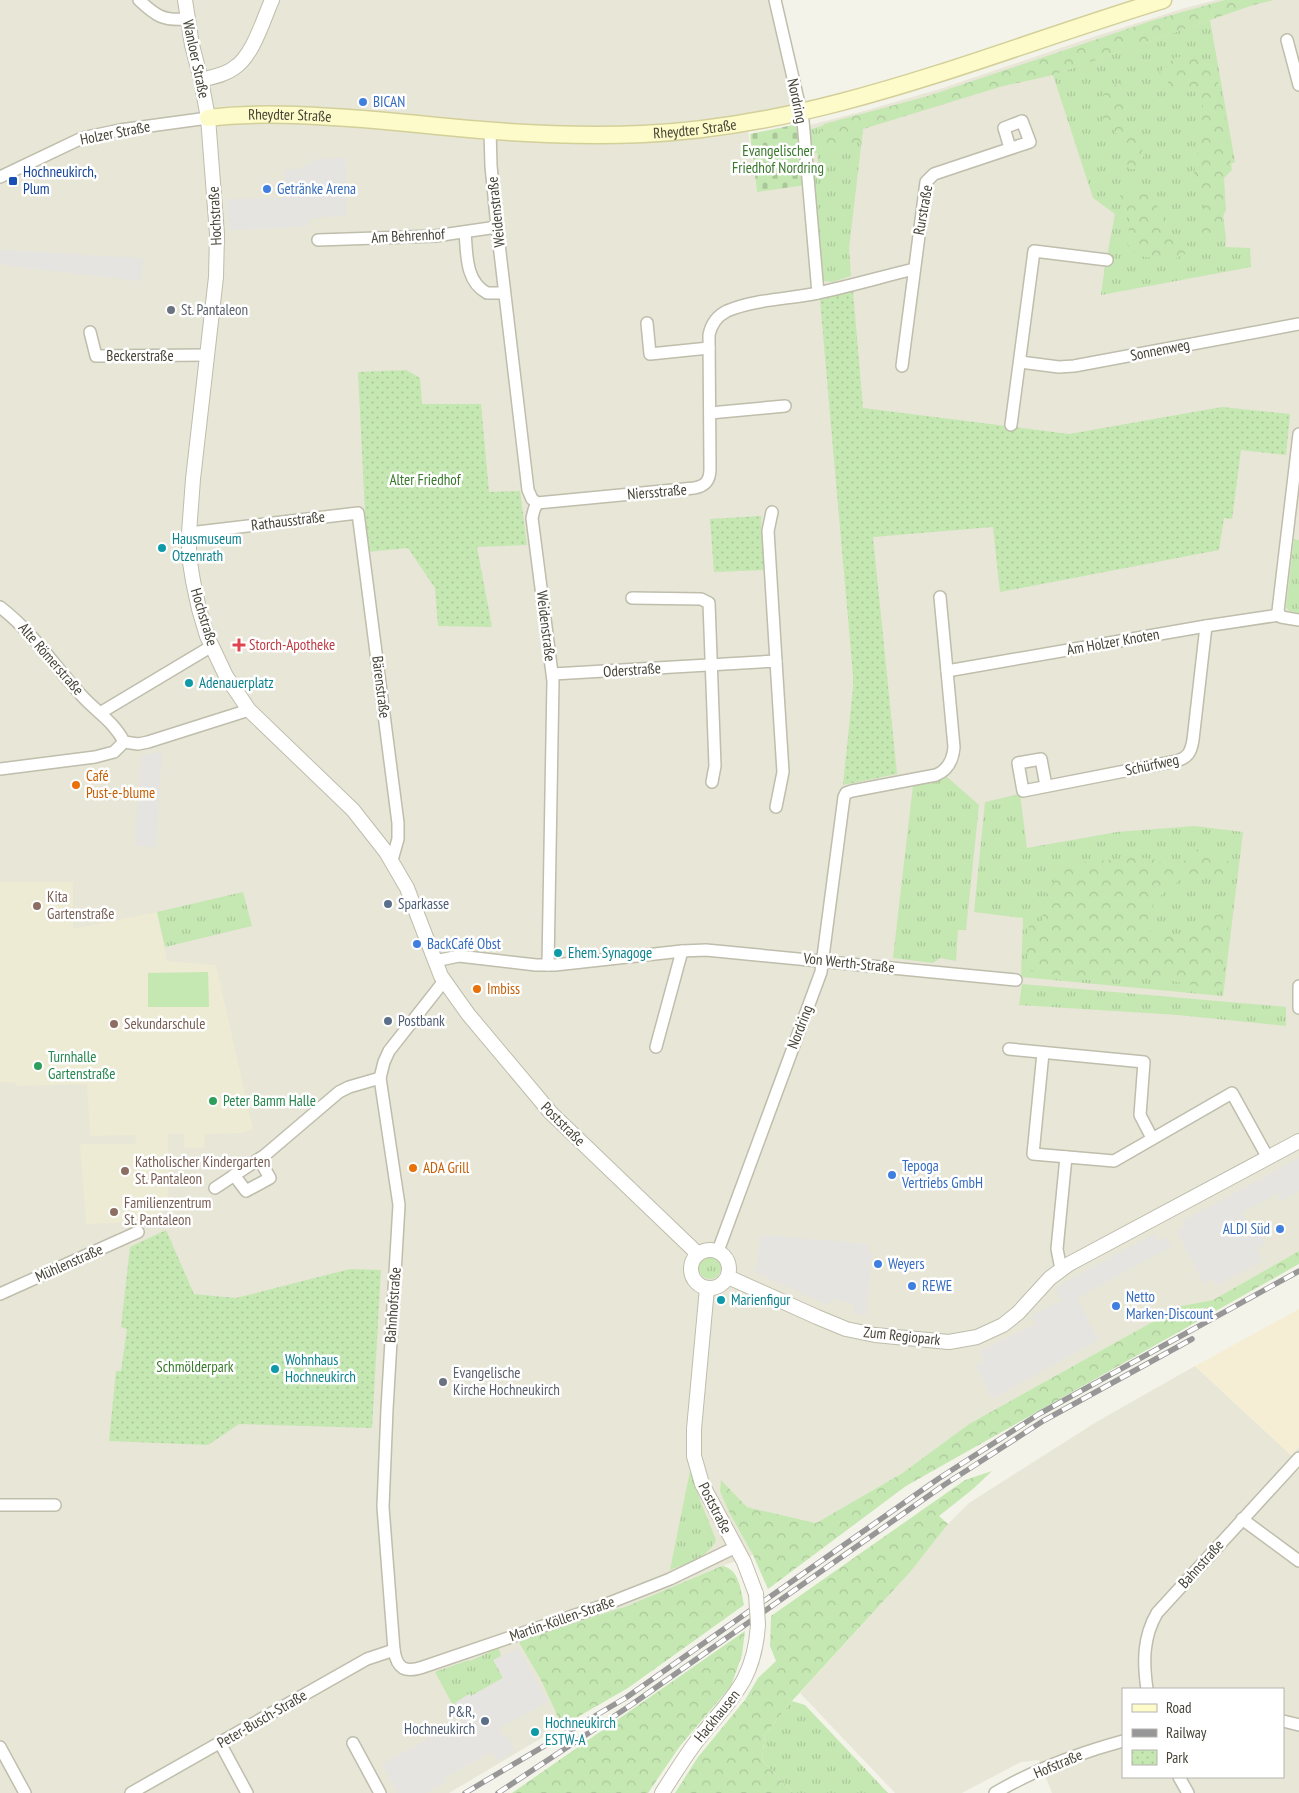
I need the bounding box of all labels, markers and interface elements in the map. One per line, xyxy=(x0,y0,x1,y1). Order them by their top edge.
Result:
street label: Wanloer Straße xyxy=(179,18,214,100)
street label: Nordring xyxy=(783,77,812,125)
place label: BICAN xyxy=(373,92,405,111)
marker: BICAN xyxy=(357,96,369,108)
street label: Rheydter Straße xyxy=(248,104,332,126)
street label: Rheydter Straße xyxy=(653,114,738,142)
street label: Holzer Straße xyxy=(78,116,152,149)
park label: Evangelischer Friedhof Nordring xyxy=(732,141,824,177)
place label: Hochneukirch, Plum xyxy=(23,162,97,198)
marker: Hochneukirch, Plum xyxy=(7,175,19,187)
street label: Weidenstraße xyxy=(482,176,509,248)
place label: Getränke Arena xyxy=(277,179,356,198)
marker: Getränke Arena xyxy=(261,183,273,195)
street label: Rurstraße xyxy=(909,183,936,236)
street label: Hochstraße xyxy=(203,186,226,246)
street label: Am Behrenhof xyxy=(371,224,446,247)
place label: St. Pantaleon xyxy=(181,300,248,319)
marker: St. Pantaleon xyxy=(165,304,177,316)
street label: Sonnenweg xyxy=(1129,334,1191,365)
street label: Beckerstraße xyxy=(106,346,174,365)
park label: Alter Friedhof xyxy=(389,470,462,489)
street label: Niersstraße xyxy=(626,479,687,504)
street label: Rathausstraße xyxy=(250,507,326,534)
place label: Hausmuseum Otzenrath xyxy=(172,529,241,565)
marker: Hausmuseum Otzenrath xyxy=(156,542,168,554)
street label: Hochstraße xyxy=(187,586,222,648)
street label: Weidenstraße xyxy=(533,589,560,662)
street label: Alte Römerstraße xyxy=(15,618,88,699)
street label: Am Holzer Knoten xyxy=(1065,624,1161,659)
place label: Storch-Apotheke xyxy=(249,635,335,654)
marker: Storch-Apotheke xyxy=(233,639,245,651)
street label: Bärenstraße xyxy=(368,655,395,719)
street label: Oderstraße xyxy=(602,658,661,681)
place label: Adenauerplatz xyxy=(199,673,274,692)
marker: Adenauerplatz xyxy=(183,677,195,689)
street label: Schürfweg xyxy=(1123,750,1180,779)
place label: Café Pust-e-blume xyxy=(86,766,155,802)
marker: Café Pust-e-blume xyxy=(70,779,82,791)
place label: Kita Gartenstraße xyxy=(47,887,114,923)
place label: Sparkasse xyxy=(398,894,449,913)
marker: Sparkasse xyxy=(382,898,394,910)
marker: Kita Gartenstraße xyxy=(31,900,43,912)
place label: BackCafé Obst xyxy=(427,934,501,953)
marker: BackCafé Obst xyxy=(411,938,423,950)
place label: Ehem. Synagoge xyxy=(568,943,652,962)
marker: Ehem. Synagoge xyxy=(552,947,564,959)
street label: Von Werth-Straße xyxy=(801,948,896,977)
place label: Imbiss xyxy=(487,979,520,998)
marker: Imbiss xyxy=(471,983,483,995)
street label: Nordring xyxy=(782,1002,817,1052)
place label: Postbank xyxy=(398,1011,445,1030)
place label: Sekundarschule xyxy=(124,1014,205,1033)
marker: Postbank xyxy=(382,1015,394,1027)
marker: Sekundarschule xyxy=(108,1018,120,1030)
place label: Turnhalle Gartenstraße xyxy=(48,1047,115,1083)
marker: Turnhalle Gartenstraße xyxy=(32,1060,44,1072)
place label: Peter Bamm Halle xyxy=(223,1091,316,1110)
marker: Peter Bamm Halle xyxy=(207,1095,219,1107)
street label: Poststraße xyxy=(537,1098,589,1150)
place label: Katholischer Kindergarten St. Pantaleon xyxy=(135,1152,270,1188)
place label: Tepoga Vertriebs GmbH xyxy=(901,1156,983,1192)
place label: ADA Grill xyxy=(423,1158,470,1177)
marker: ADA Grill xyxy=(407,1162,419,1174)
marker: Katholischer Kindergarten St. Pantaleon xyxy=(119,1165,131,1177)
marker: Tepoga Vertriebs GmbH xyxy=(886,1169,898,1181)
place label: Familienzentrum St. Pantaleon xyxy=(124,1193,211,1229)
marker: Familienzentrum St. Pantaleon xyxy=(108,1206,120,1218)
place label: ALDI Süd xyxy=(1223,1219,1270,1238)
marker: ALDI Süd xyxy=(1274,1223,1286,1235)
street label: Mühlenstraße xyxy=(32,1239,105,1286)
place label: Weyers xyxy=(888,1254,925,1273)
marker: Weyers xyxy=(872,1258,884,1270)
street label: Bahnhofstraße xyxy=(380,1266,405,1343)
place label: REWE xyxy=(922,1276,952,1295)
marker: REWE xyxy=(906,1280,918,1292)
place label: Netto Marken-Discount xyxy=(1126,1287,1213,1323)
place label: Marienfigur xyxy=(731,1290,791,1309)
marker: Marienfigur xyxy=(715,1294,727,1306)
marker: Netto Marken-Discount xyxy=(1110,1300,1122,1312)
street label: Zum Regiopark xyxy=(863,1322,942,1349)
place label: Wohnhaus Hochneukirch xyxy=(285,1350,356,1386)
park label: Schmölderpark xyxy=(156,1357,234,1376)
marker: Wohnhaus Hochneukirch xyxy=(269,1363,281,1375)
place label: Evangelische Kirche Hochneukirch xyxy=(453,1363,560,1399)
marker: Evangelische Kirche Hochneukirch xyxy=(437,1376,449,1388)
street label: Poststraße xyxy=(695,1479,736,1537)
street label: Bahnstraße xyxy=(1174,1535,1227,1592)
street label: Martin-Köllen-Straße xyxy=(507,1592,617,1645)
street label: Peter-Busch-Straße xyxy=(214,1685,310,1752)
street label: Hackhausen xyxy=(690,1686,744,1746)
legend xyxy=(1122,1688,1284,1778)
text: Road xyxy=(1166,1698,1192,1717)
place label: P&R, Hochneukirch xyxy=(404,1702,475,1738)
place label: Hochneukirch ESTW-A xyxy=(545,1713,616,1749)
marker: P&R, Hochneukirch xyxy=(479,1715,491,1727)
text: Railway xyxy=(1166,1723,1207,1742)
marker: Hochneukirch ESTW-A xyxy=(529,1726,541,1738)
street label: Hofstraße xyxy=(1031,1745,1085,1782)
text: Park xyxy=(1166,1748,1188,1767)

